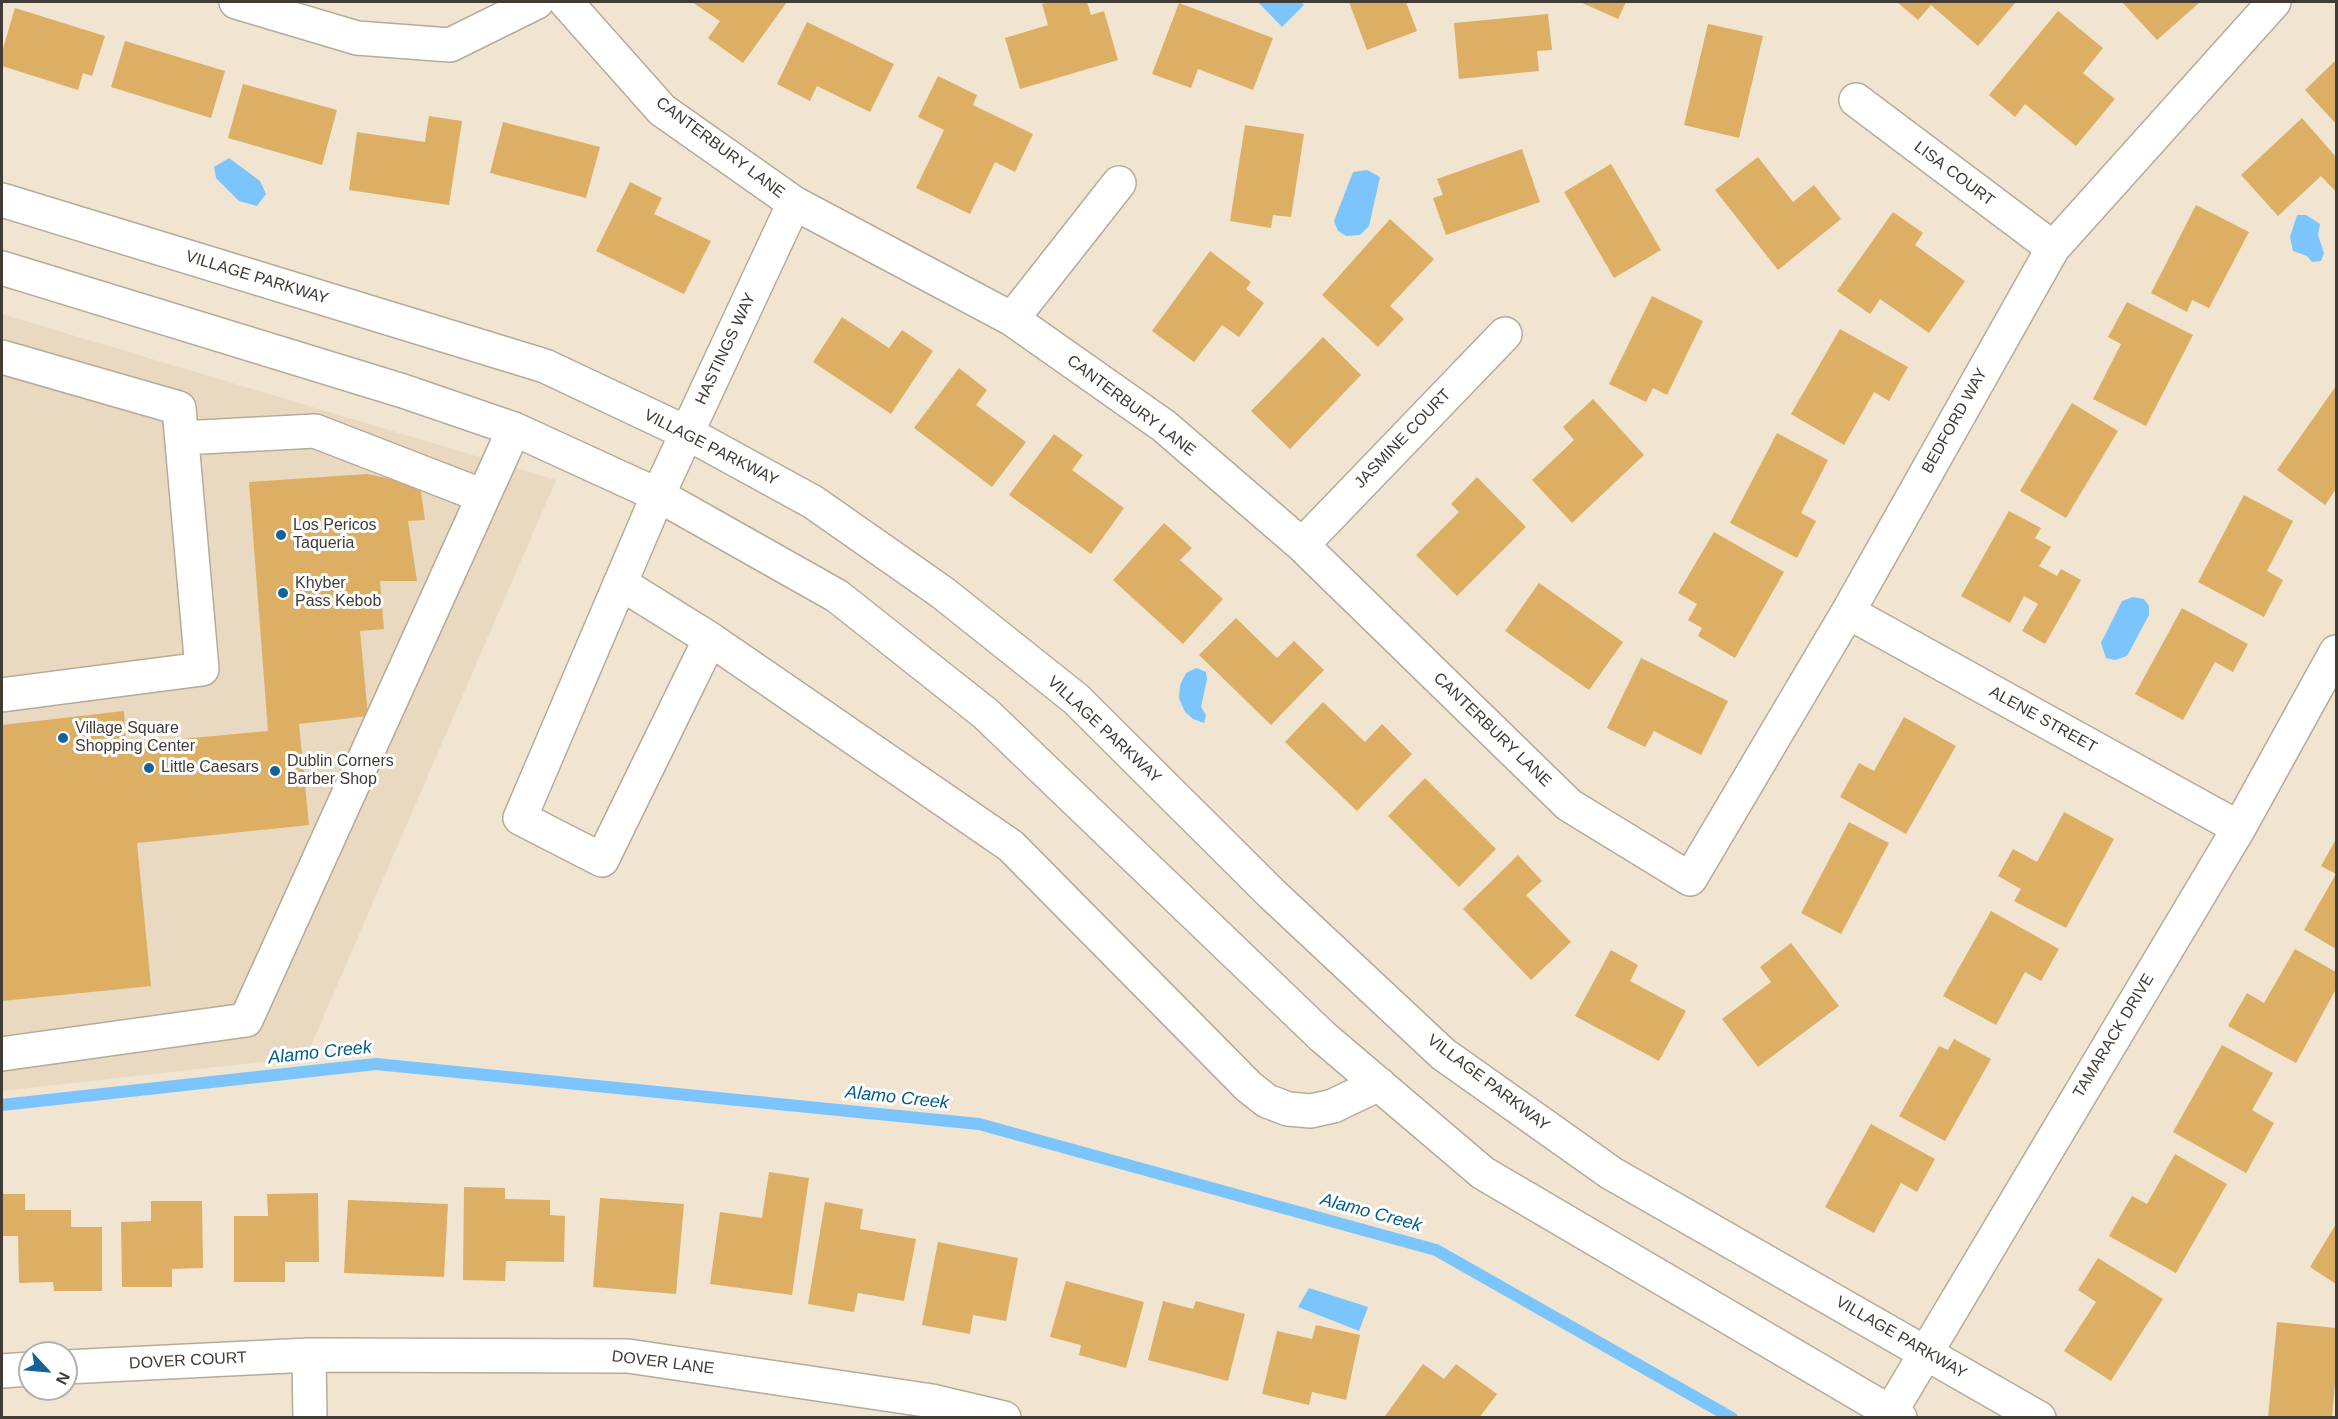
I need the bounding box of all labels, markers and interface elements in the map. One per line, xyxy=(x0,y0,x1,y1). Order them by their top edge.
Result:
street label: CANTERBURY LANE xyxy=(652,93,788,203)
street label: LISA COURT xyxy=(1910,138,1998,210)
street label: VILLAGE PARKWAY xyxy=(183,247,331,309)
street label: HASTINGS WAY xyxy=(692,290,760,408)
street label: CANTERBURY LANE xyxy=(1063,351,1199,461)
street label: BEDFORD WAY xyxy=(1918,365,1992,477)
street label: JASMINE COURT xyxy=(1351,385,1455,493)
street label: VILLAGE PARKWAY xyxy=(641,406,781,490)
place label: Los Pericos Taqueria xyxy=(293,516,377,554)
marker: Los Pericos Taqueria xyxy=(274,528,288,542)
place label: Khyber Pass Kebob xyxy=(295,574,381,612)
marker: Khyber Pass Kebob xyxy=(276,586,290,600)
street label: CANTERBURY LANE xyxy=(1429,669,1555,791)
street label: VILLAGE PARKWAY xyxy=(1043,672,1165,788)
street label: ALENE STREET xyxy=(1986,683,2100,757)
place label: Village Square Shopping Center xyxy=(75,719,195,757)
marker: Village Square Shopping Center xyxy=(56,731,70,745)
place label: Dublin Corners Barber Shop xyxy=(287,752,394,790)
place label: Little Caesars xyxy=(161,758,259,778)
marker: Little Caesars xyxy=(142,761,156,775)
marker: Dublin Corners Barber Shop xyxy=(268,764,282,778)
street label: TAMARACK DRIVE xyxy=(2069,971,2159,1101)
street label: VILLAGE PARKWAY xyxy=(1423,1031,1553,1135)
water label: Alamo Creek xyxy=(267,1037,373,1069)
water label: Alamo Creek xyxy=(844,1082,950,1114)
water label: Alamo Creek xyxy=(1318,1189,1424,1237)
street label: VILLAGE PARKWAY xyxy=(1832,1293,1970,1383)
north arrow xyxy=(18,1341,78,1401)
street label: DOVER LANE xyxy=(611,1347,715,1379)
street label: DOVER COURT xyxy=(129,1348,247,1374)
text: N xyxy=(53,1369,73,1387)

